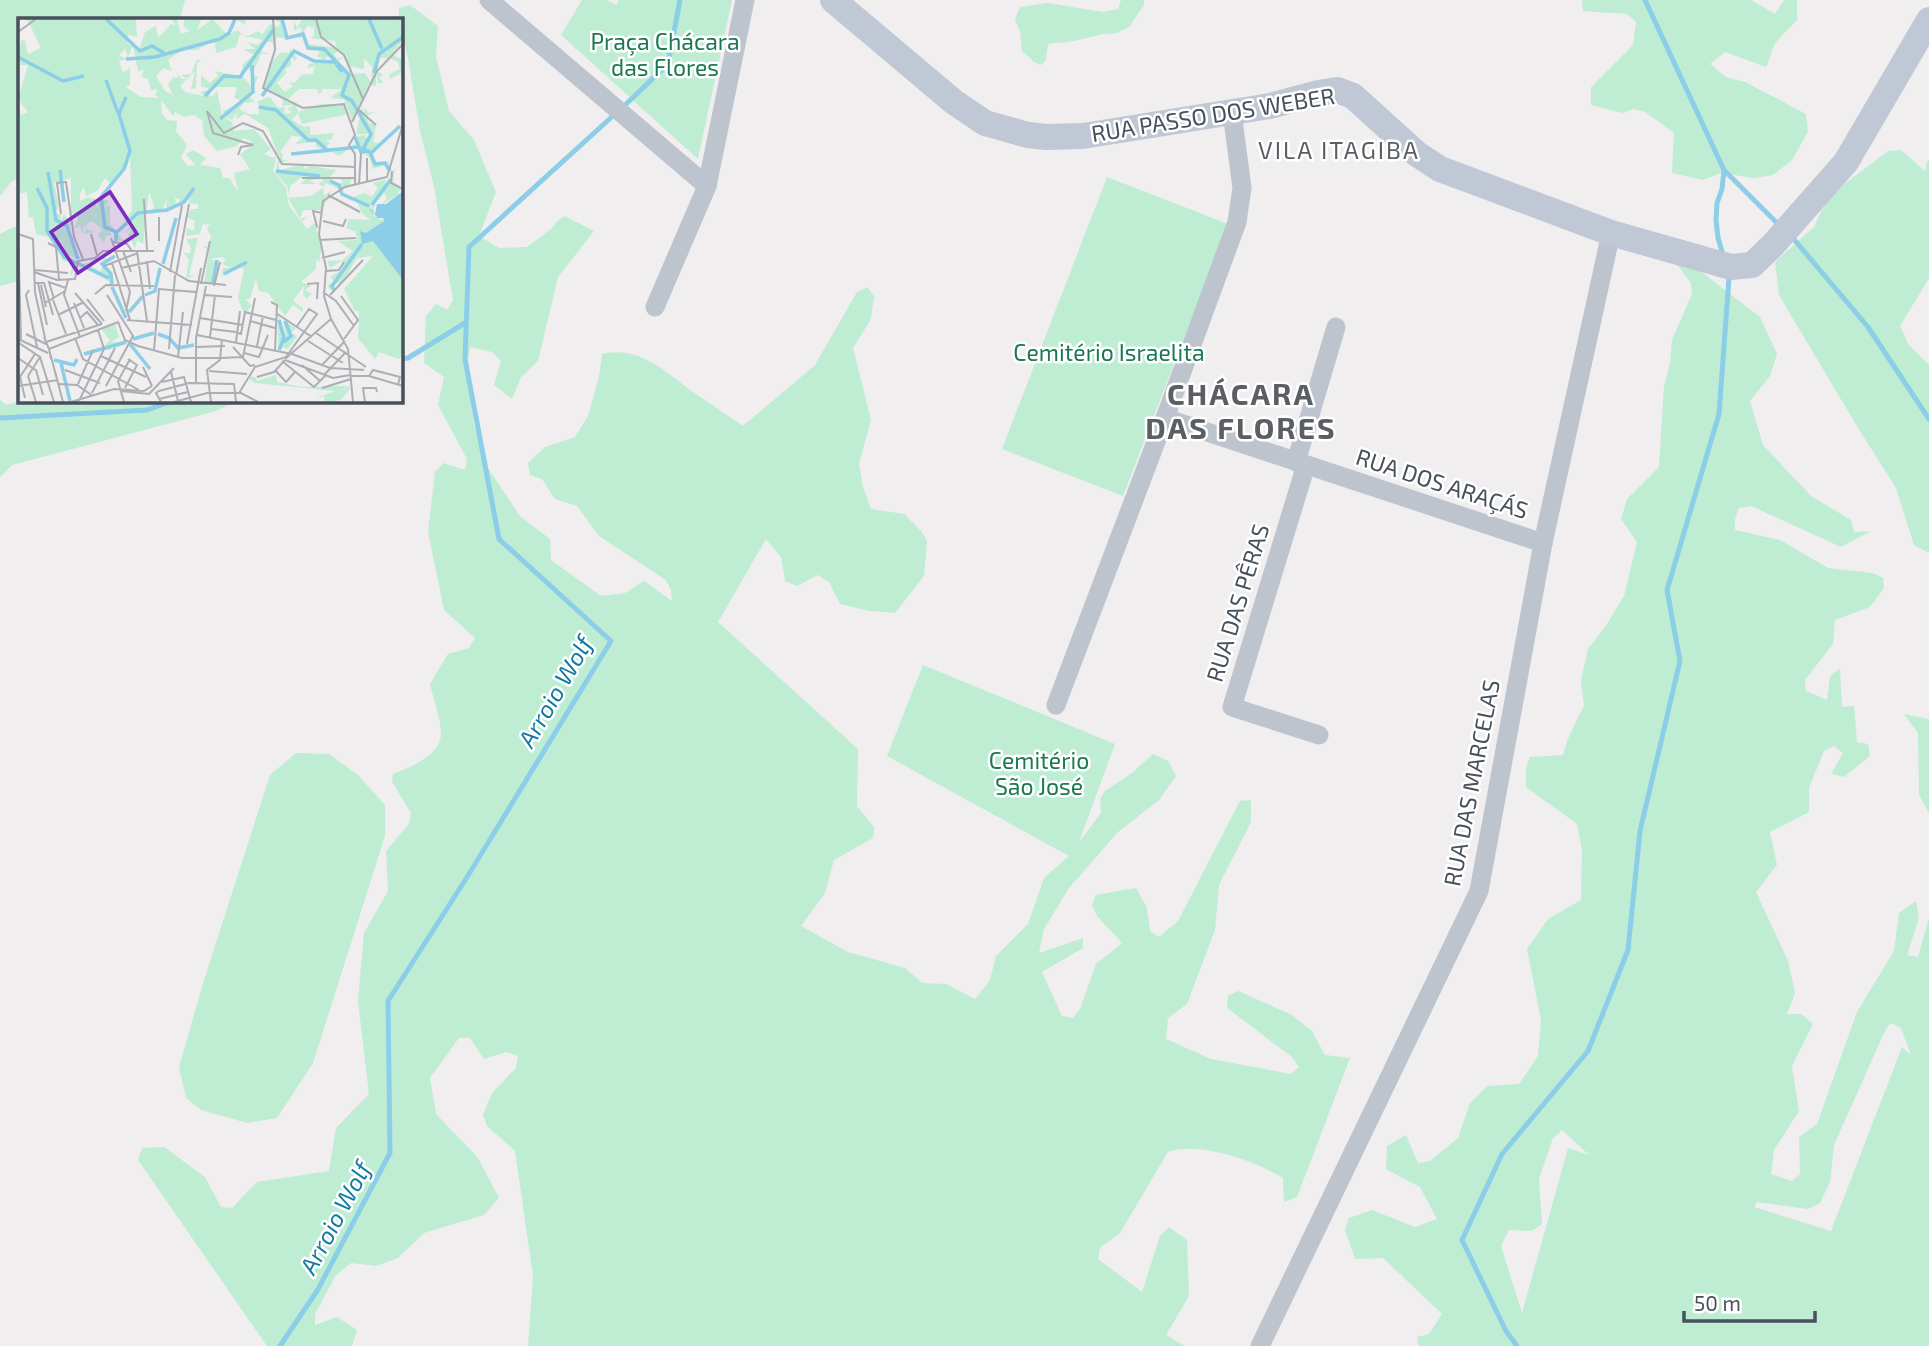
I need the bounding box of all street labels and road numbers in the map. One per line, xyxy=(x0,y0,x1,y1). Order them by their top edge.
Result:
street label: RUA PASSO DOS WEBER xyxy=(1089,81,1337,147)
street label: RUA DOS ARAÇÁS xyxy=(1352,442,1532,525)
street label: RUA DAS PÊRAS xyxy=(1200,520,1274,685)
street label: RUA DAS MARCELAS xyxy=(1437,677,1505,888)

